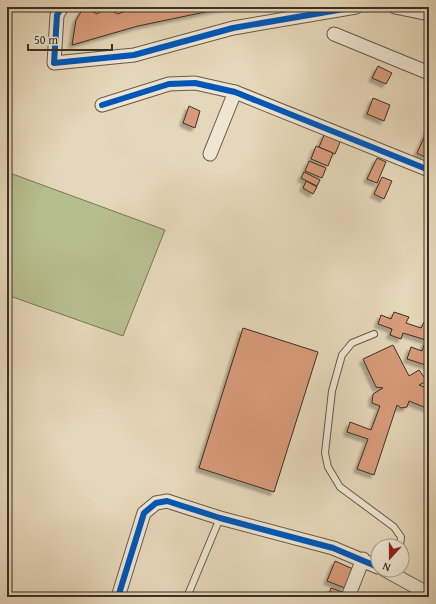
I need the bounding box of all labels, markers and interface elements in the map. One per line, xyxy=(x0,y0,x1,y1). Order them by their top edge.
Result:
scale bar xyxy=(28,26,112,52)
text: 50 m xyxy=(34,31,58,48)
north arrow xyxy=(370,538,410,578)
text: N xyxy=(380,558,393,576)

